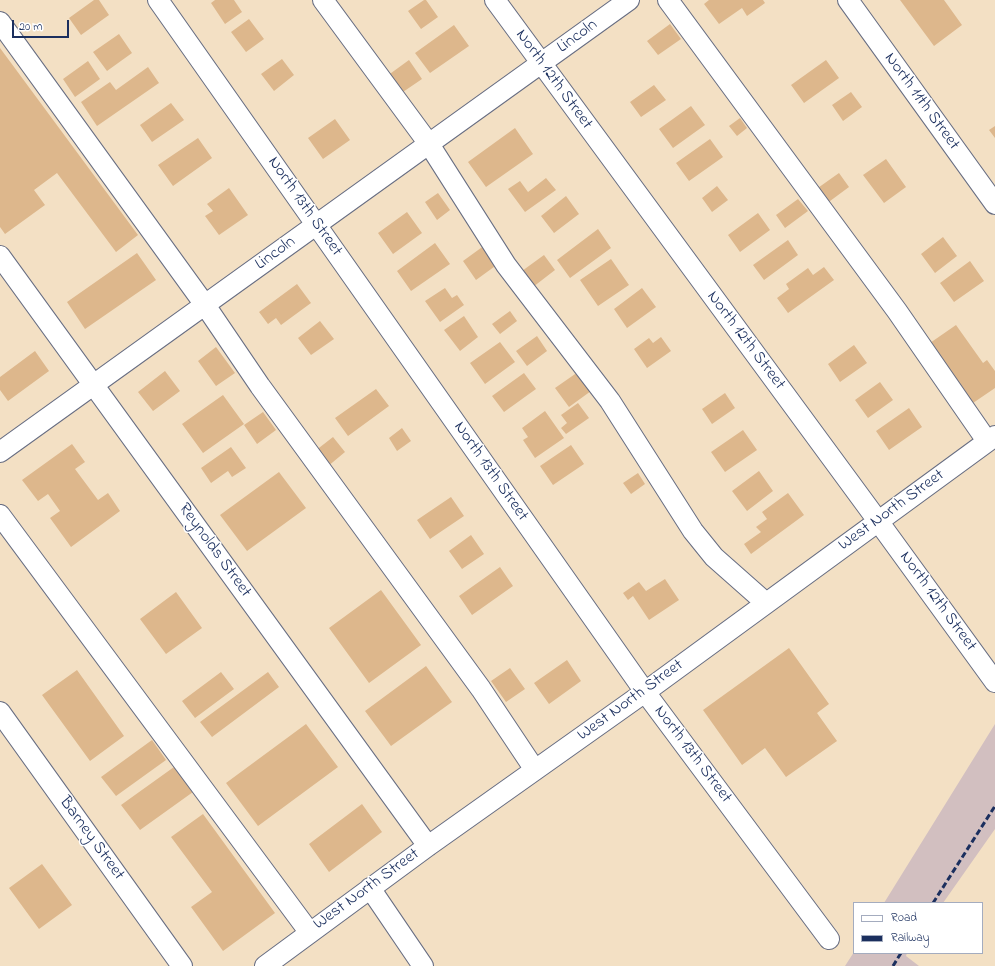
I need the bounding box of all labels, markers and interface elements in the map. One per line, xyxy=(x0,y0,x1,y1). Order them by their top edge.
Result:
scale bar xyxy=(14,12,71,38)
street label: Lincoln xyxy=(554,16,602,58)
text: 20 m xyxy=(19,18,42,36)
street label: North 12th Street xyxy=(510,26,596,134)
street label: North 11th Street xyxy=(879,49,963,155)
street label: North 13th Street xyxy=(262,153,346,261)
street label: Lincoln xyxy=(252,233,300,275)
street label: North 12th Street xyxy=(701,288,789,394)
street label: North 13th Street xyxy=(448,418,532,526)
street label: West North Street xyxy=(835,466,949,556)
street label: Reynolds Street xyxy=(173,500,255,602)
street label: North 12th Street xyxy=(894,548,980,656)
street label: West North Street xyxy=(574,656,688,746)
street label: North 13th Street xyxy=(649,702,735,808)
street label: Barney Street xyxy=(54,793,128,885)
street label: West North Street xyxy=(310,845,424,935)
legend xyxy=(853,902,983,954)
text: Road xyxy=(891,909,917,927)
text: Railway xyxy=(891,929,929,947)

